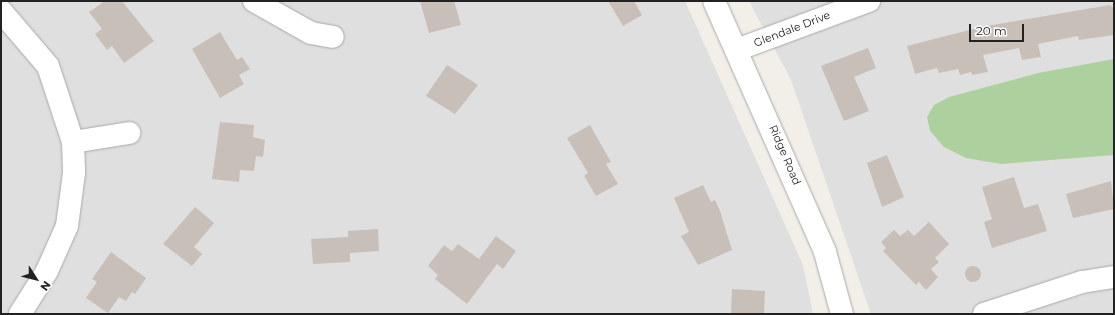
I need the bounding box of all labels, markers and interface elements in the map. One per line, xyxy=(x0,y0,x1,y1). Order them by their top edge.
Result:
street label: Glendale Drive xyxy=(752,8,832,50)
scale bar xyxy=(971,16,1026,42)
text: 20 m xyxy=(976,23,1007,38)
street label: Ridge Road xyxy=(766,123,804,187)
north arrow xyxy=(16,259,56,299)
text: N xyxy=(37,278,54,294)

